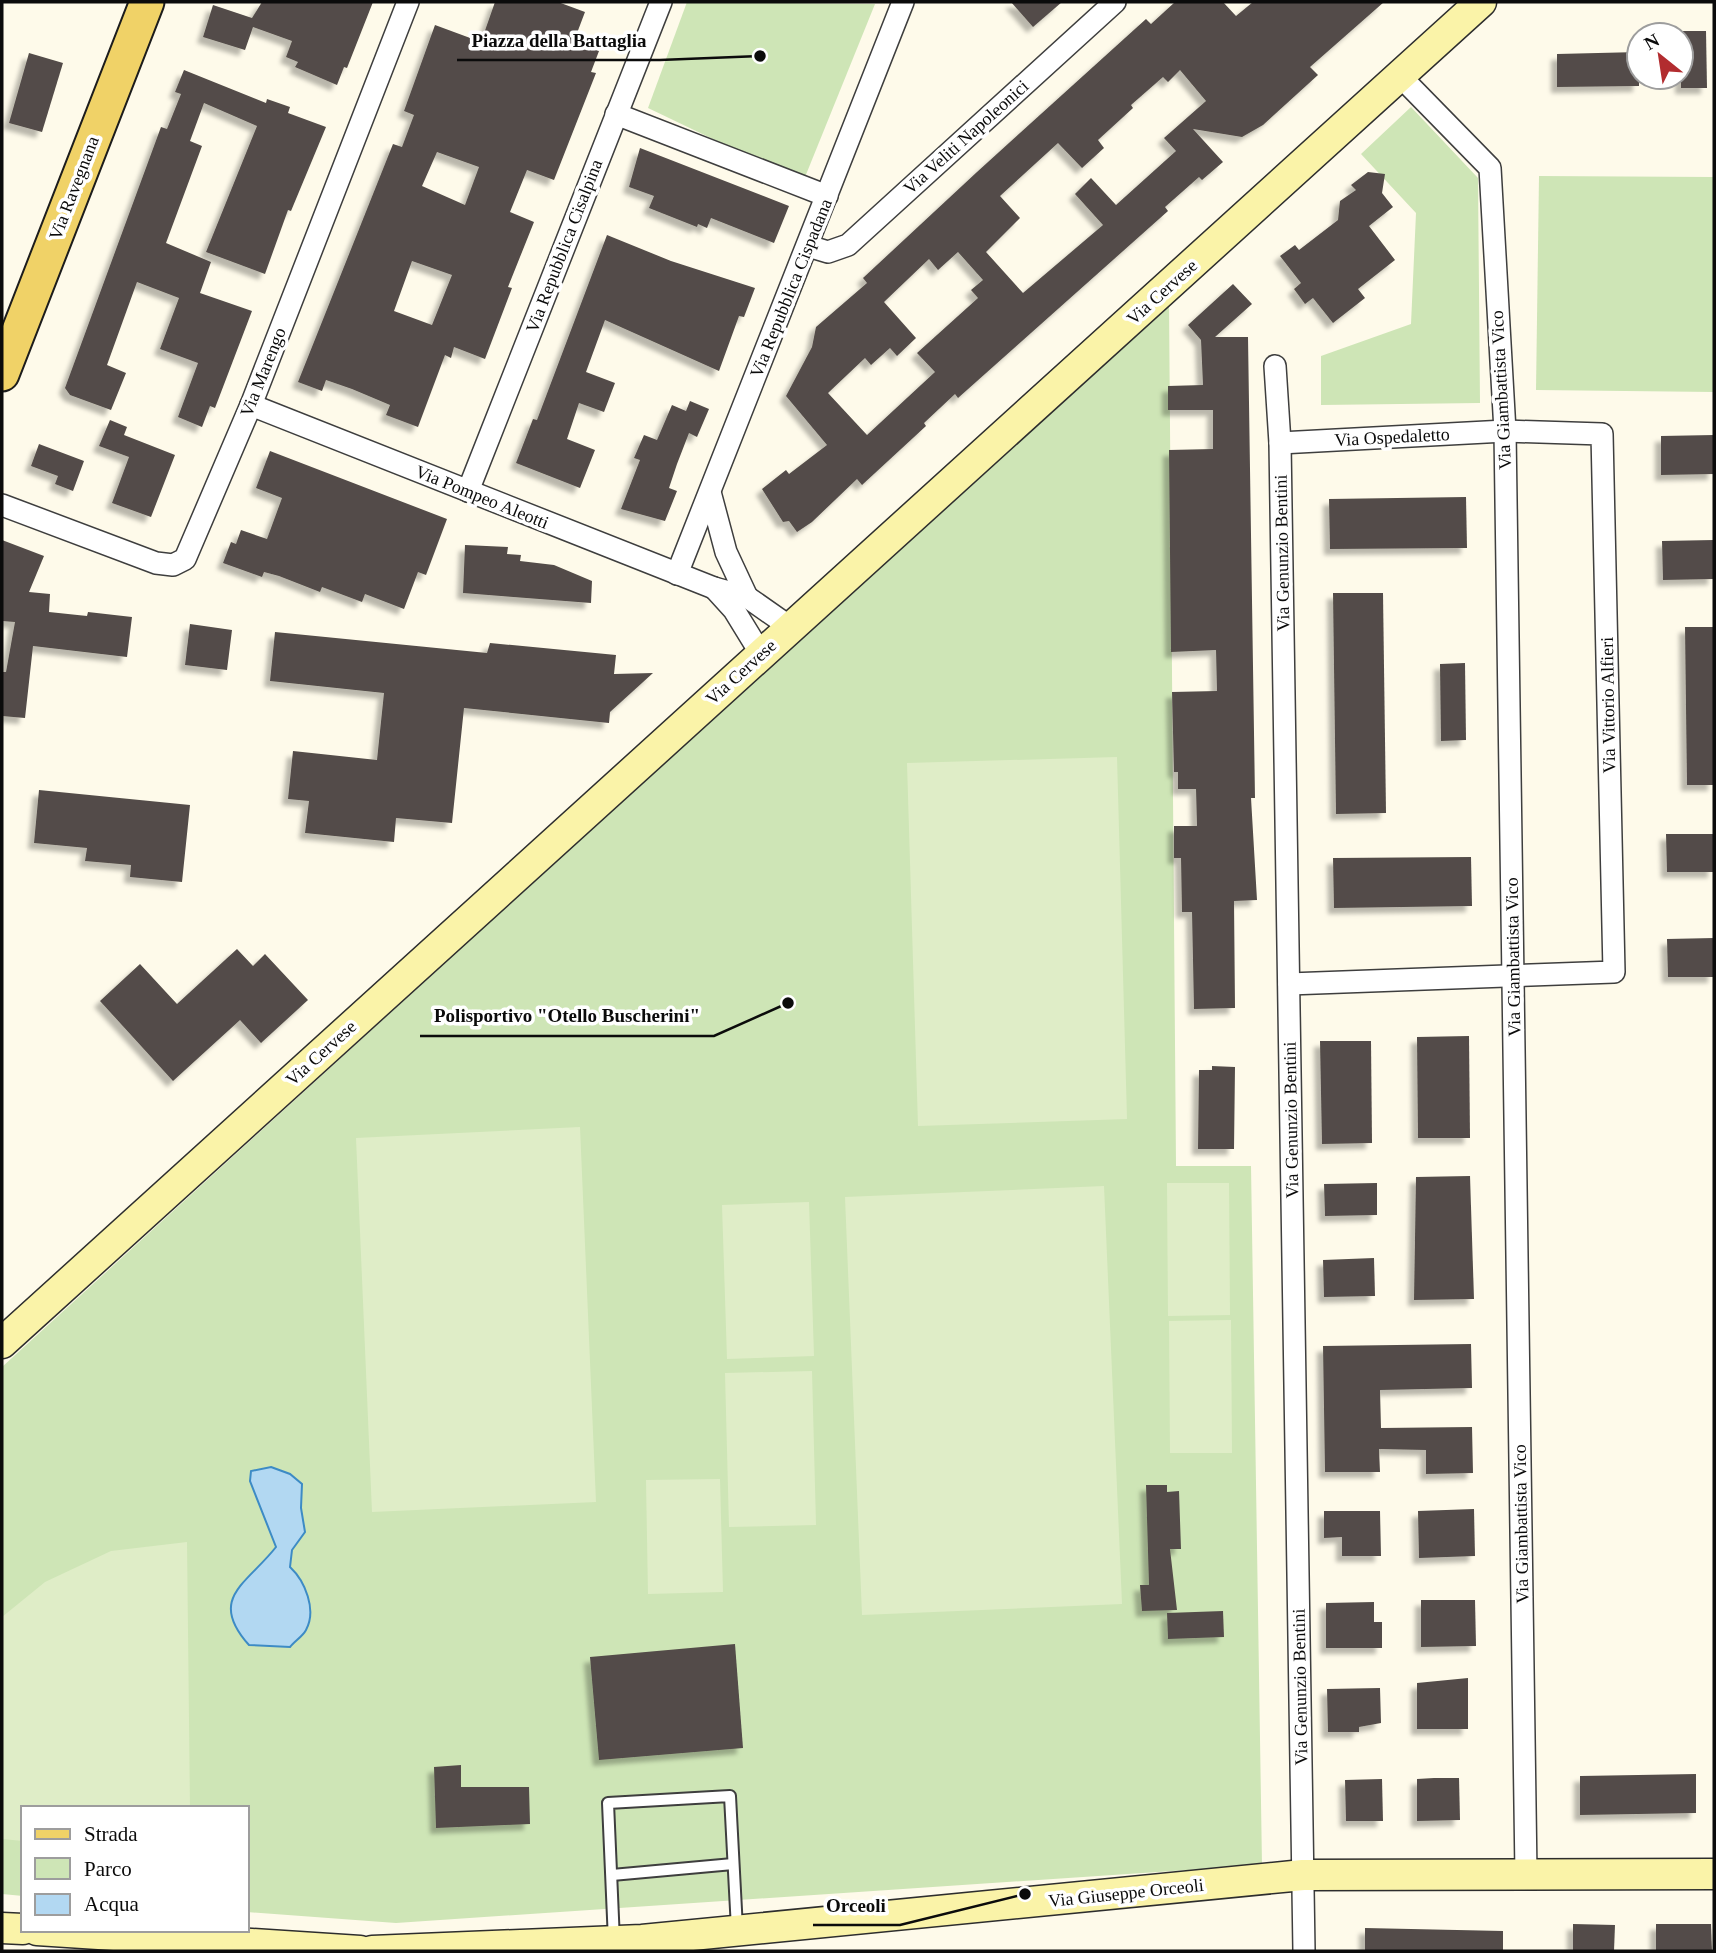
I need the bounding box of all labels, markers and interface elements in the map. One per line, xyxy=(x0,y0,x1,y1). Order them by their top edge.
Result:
callout: Piazza della Battaglia xyxy=(457,20,660,60)
north arrow xyxy=(1625,21,1695,91)
text: N xyxy=(1641,29,1663,54)
text: Piazza della Battaglia xyxy=(471,30,647,51)
street label: Via Veliti Napoleonici xyxy=(900,76,1032,198)
street label: Via Ravegnana xyxy=(45,133,103,243)
street label: Via Repubblica Cisalpina xyxy=(522,157,606,335)
street label: Via Repubblica Cispadana xyxy=(746,196,836,380)
street label: Via Cervese xyxy=(1123,255,1201,329)
street label: Via Giambattista Vico xyxy=(1487,310,1515,470)
street label: Via Marengo xyxy=(236,324,290,420)
street label: Via Ospedaletto xyxy=(1334,424,1450,450)
street label: Via Pompeo Aleotti xyxy=(412,461,552,533)
street label: Via Genunzio Bentini xyxy=(1271,474,1293,632)
street label: Via Cervese xyxy=(702,635,780,709)
street label: Via Vittorio Alfieri xyxy=(1597,637,1619,773)
street label: Via Giambattista Vico xyxy=(1502,877,1524,1037)
callout: Polisportivo "Otello Buscherini" xyxy=(420,996,714,1036)
text: Polisportivo "Otello Buscherini" xyxy=(434,1005,700,1026)
street label: Via Cervese xyxy=(282,1016,360,1090)
street label: Via Genunzio Bentini xyxy=(1280,1041,1302,1199)
street label: Via Giambattista Vico xyxy=(1510,1444,1532,1604)
street label: Via Genunzio Bentini xyxy=(1289,1608,1311,1766)
legend xyxy=(21,1806,248,1932)
text: Strada xyxy=(84,1822,138,1846)
text: Parco xyxy=(84,1857,132,1881)
street label: Via Giuseppe Orceoli xyxy=(1047,1875,1205,1911)
callout: Orceoli xyxy=(813,1885,900,1925)
text: Acqua xyxy=(84,1892,139,1916)
text: Orceoli xyxy=(826,1895,886,1916)

